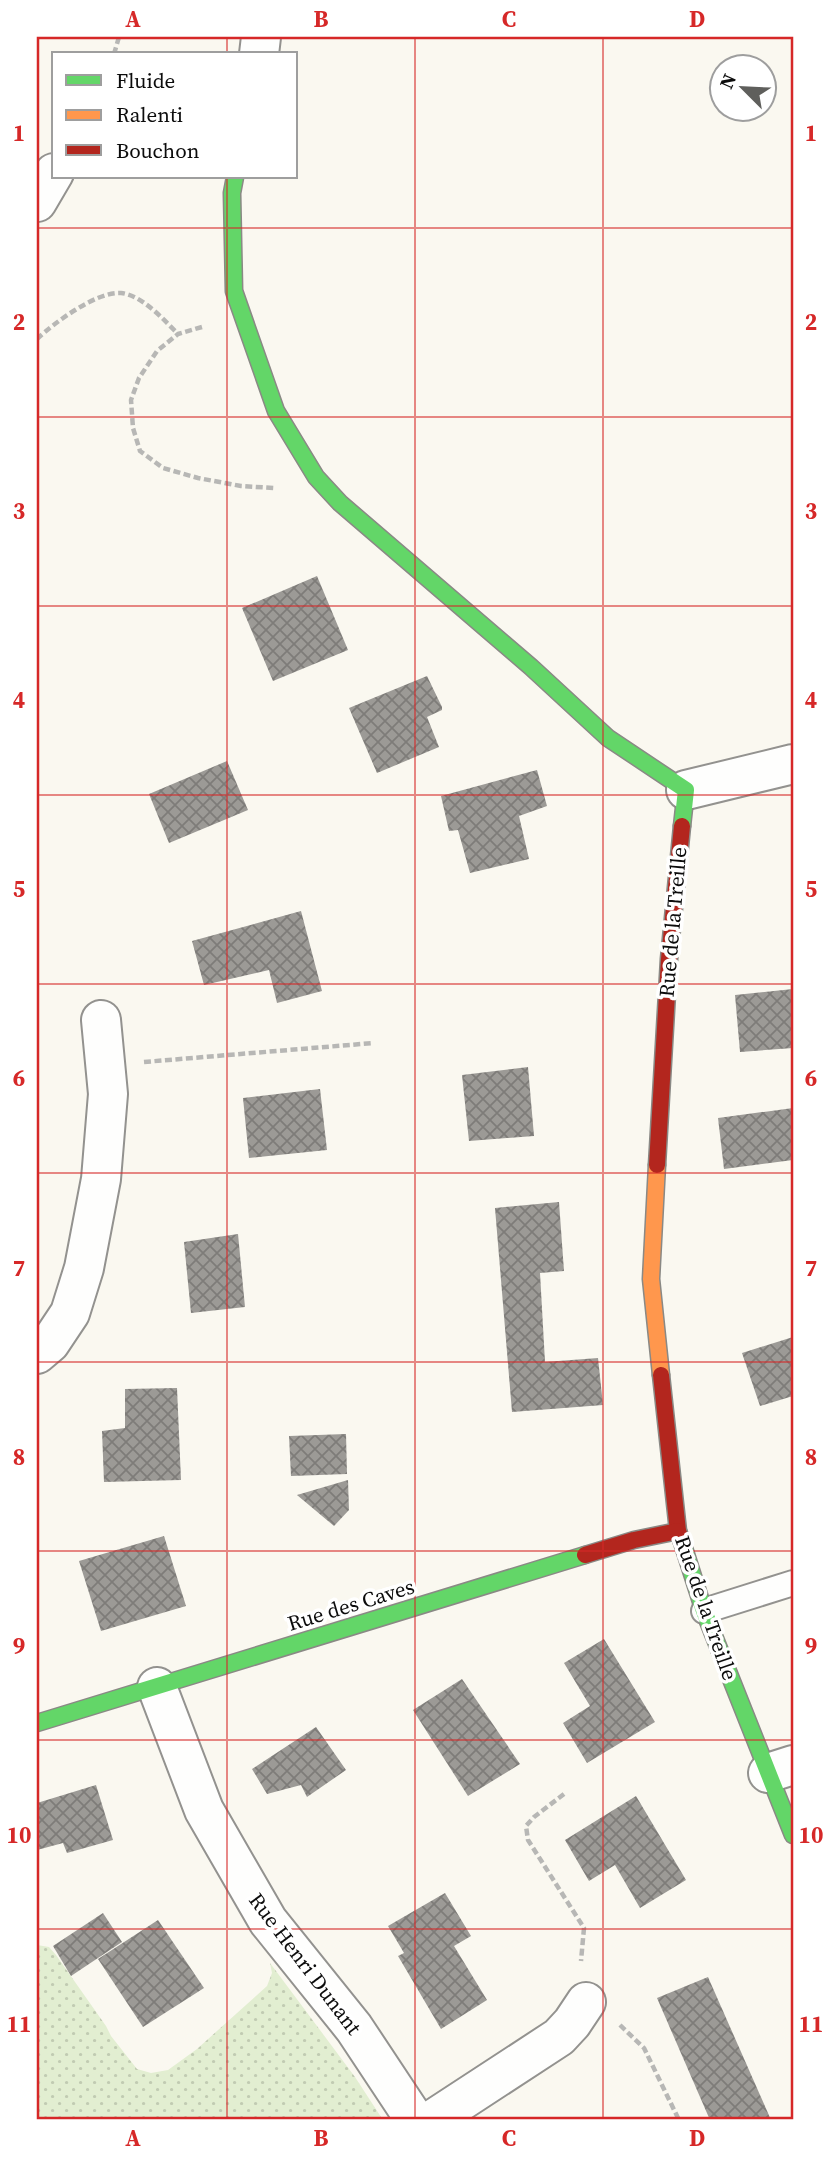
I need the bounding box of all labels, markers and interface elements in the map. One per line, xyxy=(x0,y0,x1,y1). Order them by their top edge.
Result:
text: A xyxy=(125,3,141,35)
text: B xyxy=(314,3,329,35)
text: C xyxy=(502,3,516,35)
text: D xyxy=(689,3,705,35)
legend xyxy=(52,52,298,178)
north arrow xyxy=(708,52,778,122)
text: Fluide xyxy=(116,66,175,95)
text: N xyxy=(713,69,742,93)
text: Ralenti xyxy=(116,100,183,129)
text: 1 xyxy=(13,117,25,149)
text: 1 xyxy=(805,117,817,149)
text: Bouchon xyxy=(116,136,200,165)
text: 2 xyxy=(13,306,25,338)
text: 2 xyxy=(805,306,817,338)
text: 3 xyxy=(13,495,25,527)
text: 3 xyxy=(805,495,817,527)
text: 4 xyxy=(13,684,25,716)
text: 4 xyxy=(805,684,817,716)
street label: Rue de la Treille xyxy=(651,846,694,998)
text: 5 xyxy=(13,873,25,905)
text: 5 xyxy=(805,873,817,905)
text: 6 xyxy=(13,1062,25,1094)
text: 6 xyxy=(805,1062,817,1094)
text: 7 xyxy=(13,1252,25,1284)
text: 7 xyxy=(805,1252,817,1284)
text: 8 xyxy=(13,1441,25,1473)
text: 8 xyxy=(805,1441,817,1473)
street label: Rue de la Treille xyxy=(668,1532,745,1684)
street label: Rue des Caves xyxy=(284,1571,418,1638)
text: 9 xyxy=(13,1630,25,1662)
text: 9 xyxy=(805,1630,817,1662)
text: 10 xyxy=(7,1819,31,1851)
text: 10 xyxy=(799,1819,823,1851)
street label: Rue Henri Dunant xyxy=(242,1887,368,2041)
text: 11 xyxy=(7,2008,31,2040)
text: 11 xyxy=(799,2008,823,2040)
text: A xyxy=(125,2122,141,2154)
text: B xyxy=(314,2122,329,2154)
text: C xyxy=(502,2122,516,2154)
text: D xyxy=(689,2122,705,2154)

